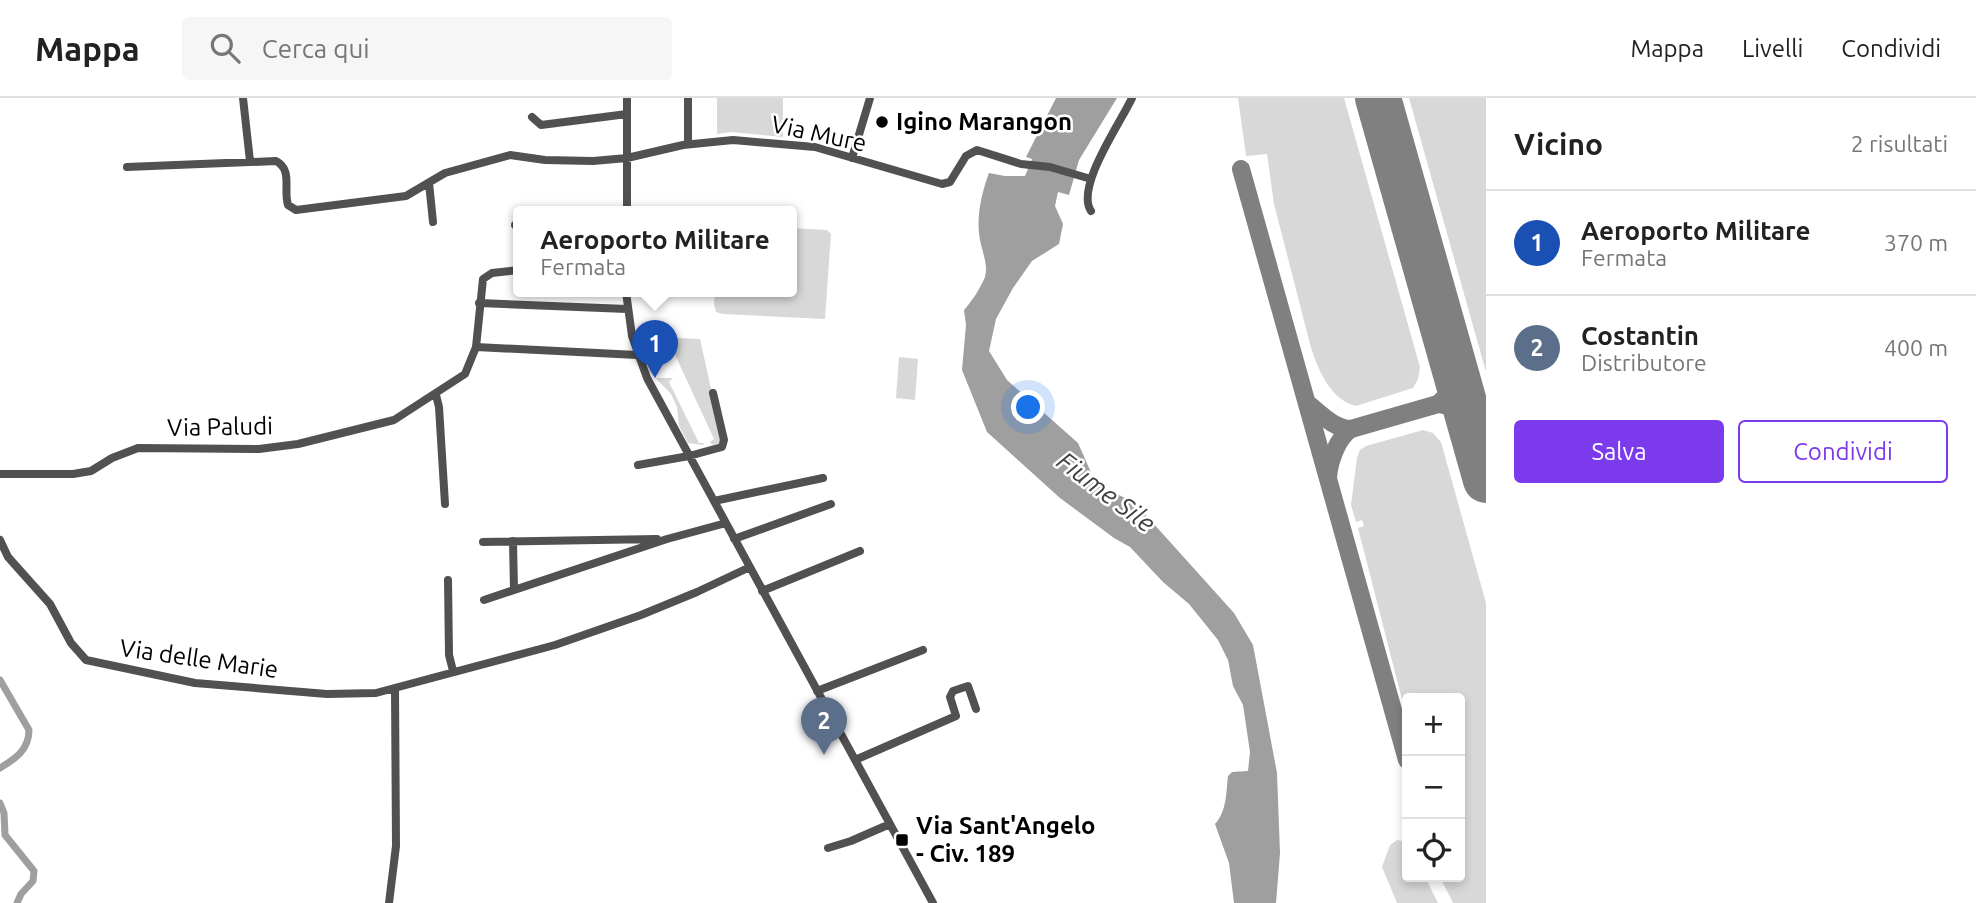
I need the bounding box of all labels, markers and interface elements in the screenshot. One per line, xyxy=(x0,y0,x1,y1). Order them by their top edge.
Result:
search box xyxy=(182,17,672,80)
icon: search xyxy=(206,29,244,67)
text: Mappa xyxy=(35,30,140,67)
text: Cerca qui xyxy=(262,34,370,63)
text: Mappa xyxy=(1630,35,1704,62)
text: Livelli xyxy=(1742,35,1803,62)
text: Condividi xyxy=(1841,35,1941,62)
place label: Igino Marangon xyxy=(896,108,1072,135)
street label: Via Mure xyxy=(769,110,869,157)
marker: Igino Marangon xyxy=(874,114,890,130)
text: Vicino xyxy=(1514,127,1603,161)
text: 2 risultati xyxy=(1851,131,1948,156)
popup xyxy=(513,206,797,297)
text: Aeroporto Militare xyxy=(1581,216,1811,245)
text: Aeroporto Militare xyxy=(540,225,770,254)
text: 1 xyxy=(1531,230,1543,255)
text: 370 m xyxy=(1884,230,1948,255)
text: Fermata xyxy=(1581,245,1667,270)
text: Fermata xyxy=(540,254,626,279)
pin: 1 xyxy=(632,320,678,378)
text: Costantin xyxy=(1581,321,1699,350)
text: 2 xyxy=(1531,335,1543,360)
text: 400 m xyxy=(1884,335,1948,360)
text: Distributore xyxy=(1581,350,1707,375)
your location xyxy=(1011,390,1045,424)
street label: Via Paludi xyxy=(167,412,273,441)
button: Salva xyxy=(1514,420,1724,483)
button: Condividi xyxy=(1738,420,1948,483)
water label: Fiume Sile xyxy=(1052,446,1161,538)
street label: Via delle Marie xyxy=(118,634,280,683)
map controls xyxy=(1402,693,1465,882)
button: + xyxy=(1402,693,1465,756)
pin: 2 xyxy=(801,697,847,755)
button: − xyxy=(1402,756,1465,819)
place label: Via Sant'Angelo - Civ. 189 xyxy=(916,812,1095,867)
button: locate xyxy=(1402,819,1465,882)
marker: Via Sant'Angelo - Civ. 189 xyxy=(894,832,910,848)

